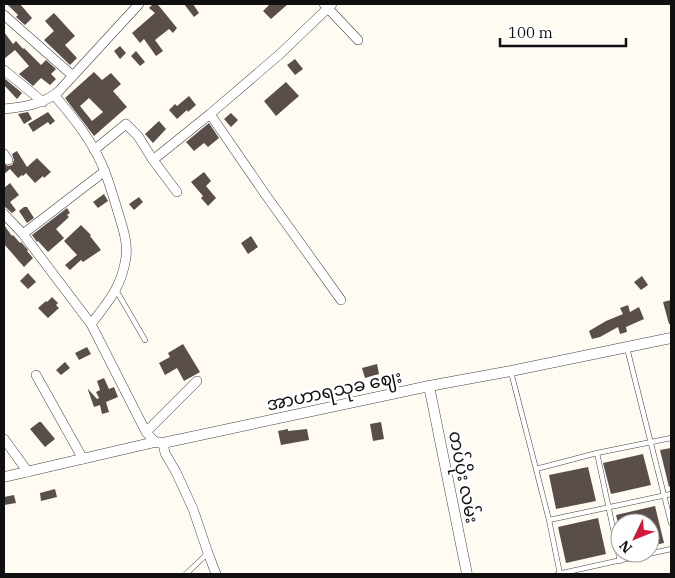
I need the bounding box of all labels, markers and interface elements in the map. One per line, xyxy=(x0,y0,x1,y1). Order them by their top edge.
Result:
scale bar xyxy=(500,15,626,47)
text: 100 m xyxy=(508,23,553,42)
street label: အာဟာရသုခ ဈေး xyxy=(264,364,405,419)
street label: တပ်ပိုး လမ်း xyxy=(440,428,486,526)
north arrow xyxy=(610,513,660,563)
text: N xyxy=(615,537,636,557)

